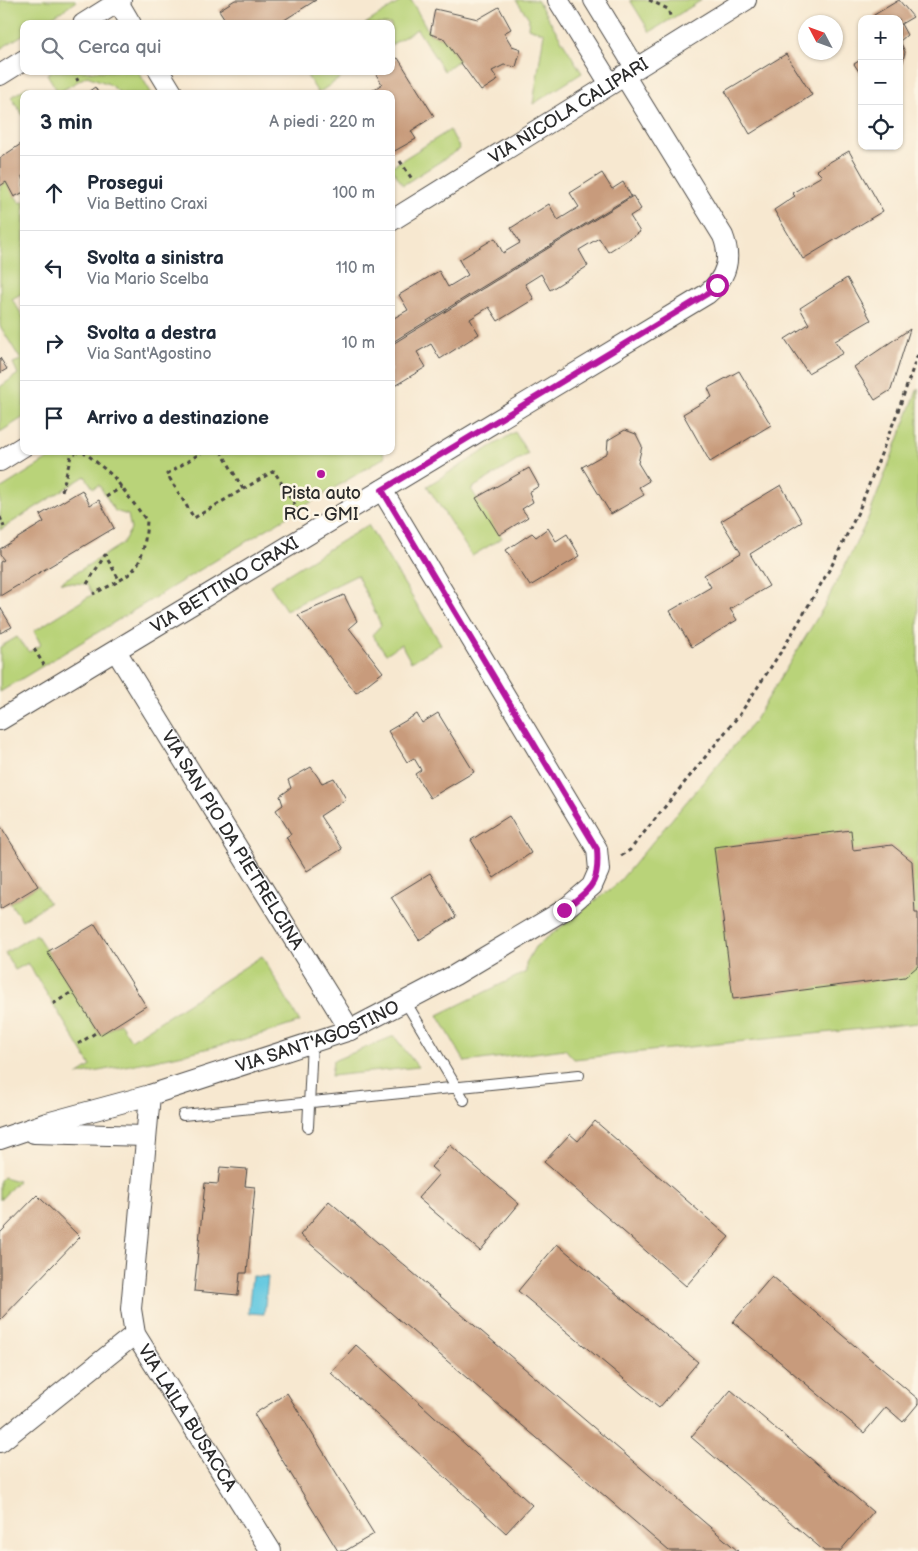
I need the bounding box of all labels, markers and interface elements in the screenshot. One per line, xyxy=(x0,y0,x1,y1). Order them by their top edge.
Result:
north arrow xyxy=(798,15,843,60)
map controls xyxy=(858,15,903,150)
button: + xyxy=(858,15,903,60)
search box xyxy=(20,20,395,75)
icon: search xyxy=(38,34,66,62)
text: Cerca qui xyxy=(78,36,161,59)
street label: VIA NICOLA CALIPARI xyxy=(485,53,652,168)
button: − xyxy=(858,60,903,105)
button: locate xyxy=(858,105,903,150)
text: 3 min xyxy=(40,110,93,135)
text: A piedi · 220 m xyxy=(269,113,375,132)
text: Prosegui xyxy=(87,172,163,195)
icon: ahead xyxy=(40,179,68,207)
text: 100 m xyxy=(332,184,375,203)
text: Via Bettino Craxi xyxy=(87,195,208,214)
text: Svolta a sinistra xyxy=(87,247,224,270)
icon: left xyxy=(40,254,68,282)
text: 110 m xyxy=(336,259,375,278)
text: Via Mario Scelba xyxy=(87,270,209,289)
route start xyxy=(706,274,729,297)
text: Svolta a destra xyxy=(87,322,217,345)
icon: right xyxy=(40,329,68,357)
text: 10 m xyxy=(342,334,375,353)
text: Via Sant'Agostino xyxy=(87,345,211,364)
icon: arrive xyxy=(40,404,68,432)
text: Arrivo a destinazione xyxy=(87,407,269,430)
marker: Pista auto RC - GMI xyxy=(315,468,327,480)
place label: Pista auto RC - GMI xyxy=(281,483,361,525)
street label: VIA BETTINO CRAXI xyxy=(147,533,302,638)
street label: VIA SAN PIO DA PIETRELCINA xyxy=(157,727,308,954)
route end xyxy=(553,899,576,922)
street label: VIA SANT'AGOSTINO xyxy=(233,996,403,1077)
street label: VIA LAILA BUSACCA xyxy=(133,1341,241,1495)

